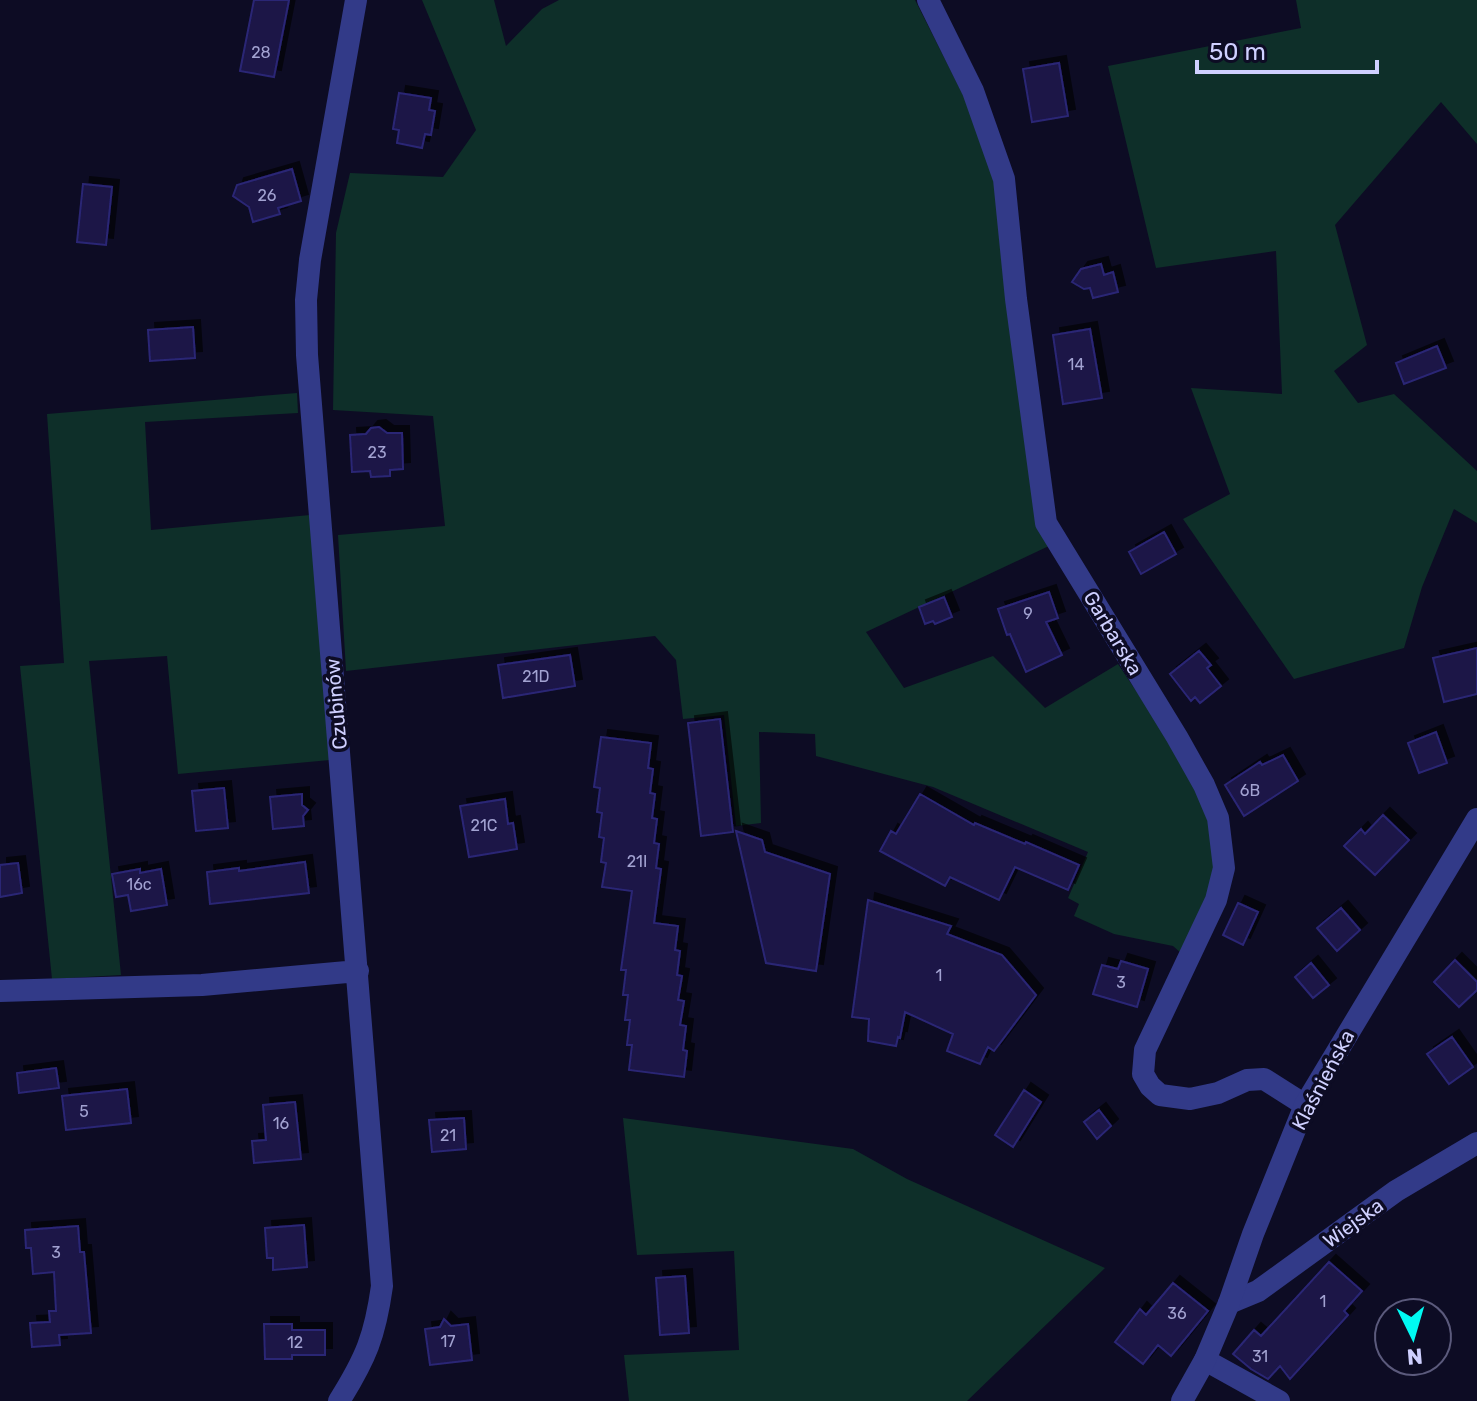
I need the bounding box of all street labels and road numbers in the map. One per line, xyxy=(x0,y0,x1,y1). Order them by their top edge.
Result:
street label: Garbarska xyxy=(1078,586,1148,680)
street label: Czubinów xyxy=(320,657,352,751)
street label: Klaśnieńska xyxy=(1287,1026,1359,1134)
street label: Wiejska xyxy=(1318,1193,1388,1253)

